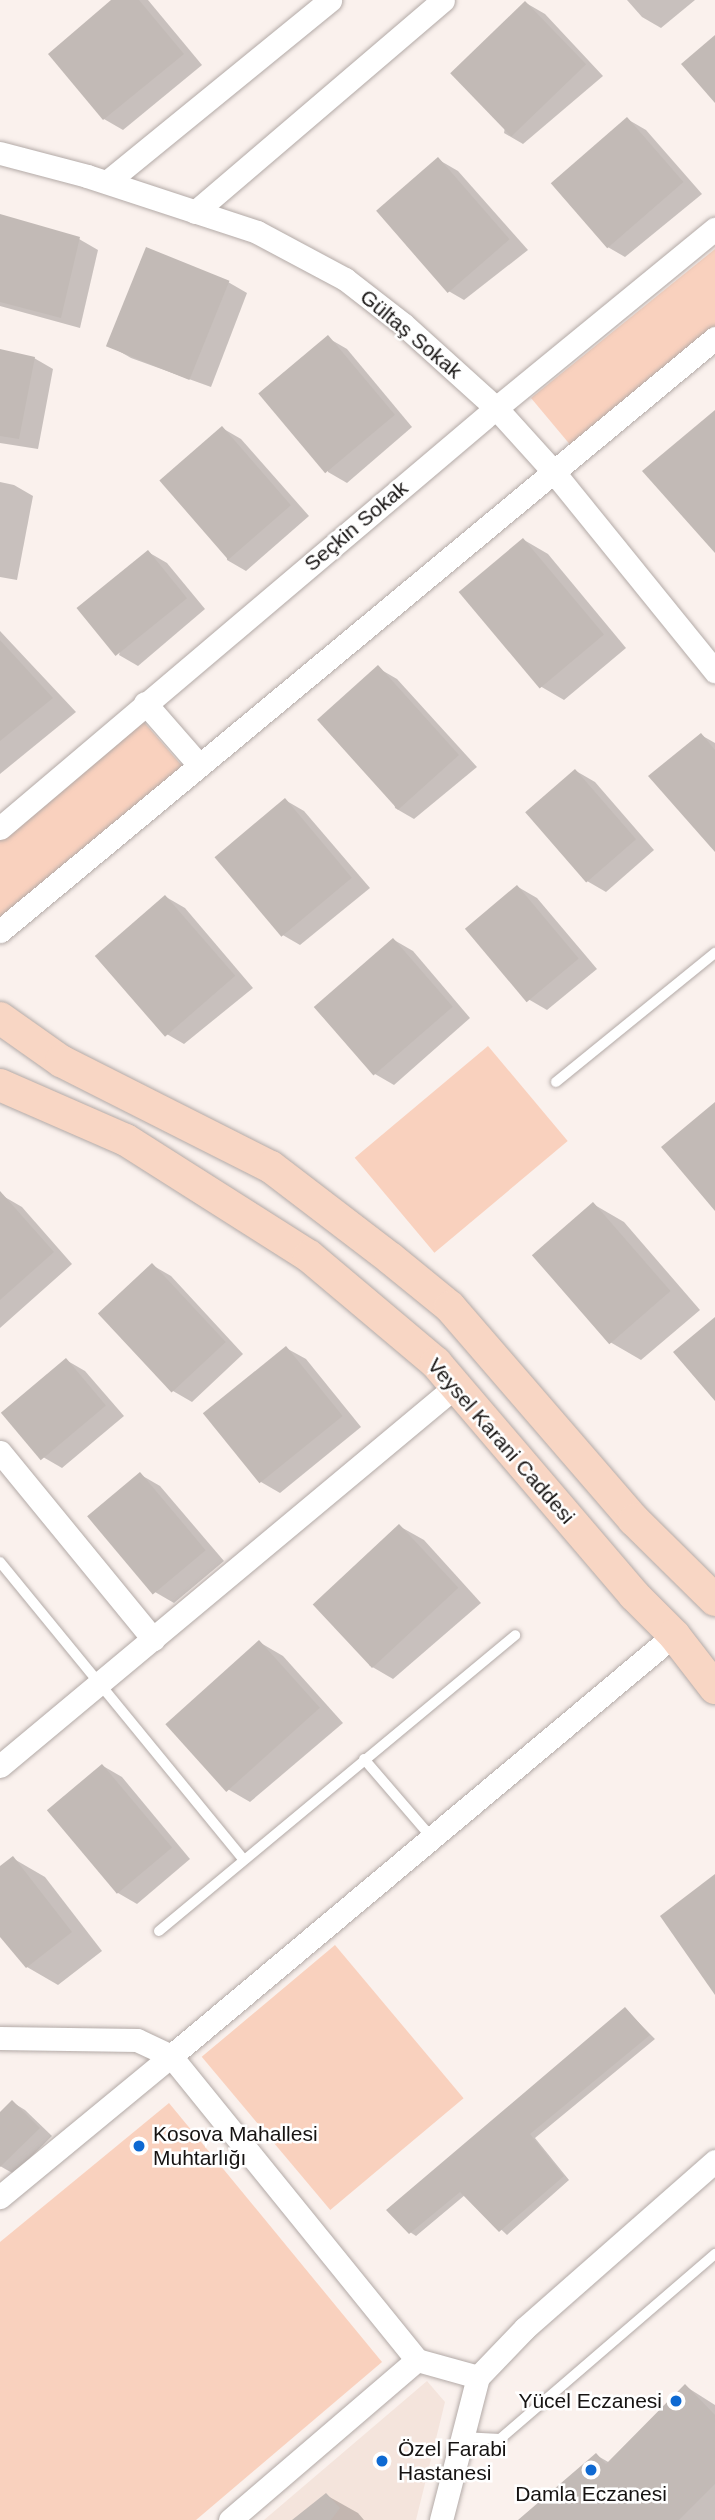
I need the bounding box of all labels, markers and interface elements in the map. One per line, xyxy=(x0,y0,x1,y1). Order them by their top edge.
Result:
street label: Gültaş Sokak xyxy=(355,284,467,384)
street label: Seçkin Sokak xyxy=(299,475,413,577)
street label: Veysel Karani Caddesi xyxy=(422,1353,580,1529)
place label: Kosova Mahallesi Muhtarlığı xyxy=(153,2121,318,2171)
marker: Kosova Mahallesi Muhtarlığı xyxy=(131,2138,147,2154)
place label: Yücel Eczanesi xyxy=(518,2388,662,2414)
marker: Yücel Eczanesi xyxy=(668,2393,684,2409)
place label: Özel Farabi Hastanesi xyxy=(398,2436,507,2486)
marker: Özel Farabi Hastanesi xyxy=(372,2451,392,2471)
marker: Damla Eczanesi xyxy=(583,2462,599,2478)
place label: Damla Eczanesi xyxy=(515,2481,667,2507)

